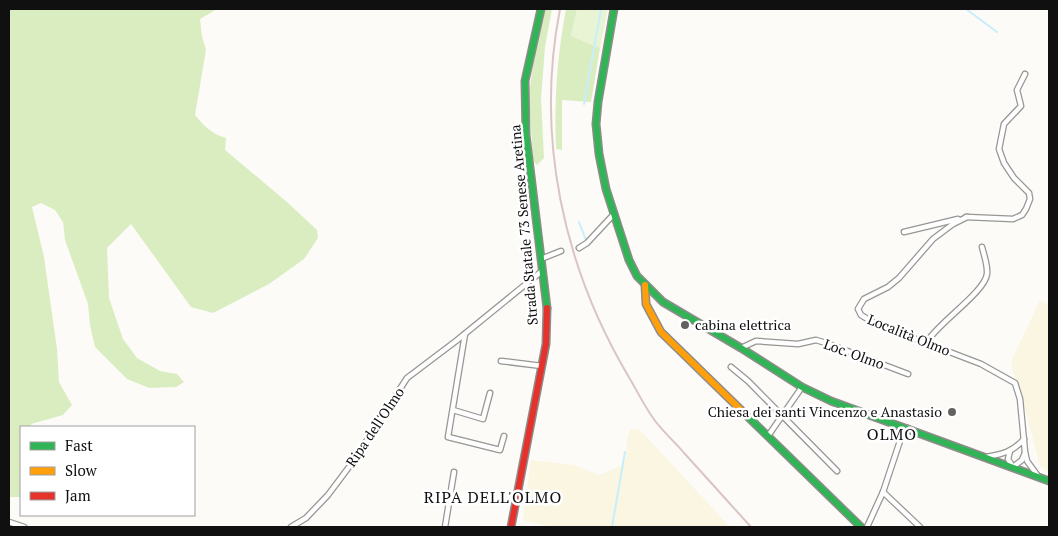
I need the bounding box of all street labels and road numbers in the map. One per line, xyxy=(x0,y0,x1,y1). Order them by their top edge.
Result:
street label: Strada Statale 73 Senese Aretina xyxy=(505,124,542,326)
street label: Località Olmo xyxy=(865,309,954,360)
street label: Loc. Olmo xyxy=(821,334,887,373)
street label: Ripa dell'Olmo xyxy=(341,383,408,470)

